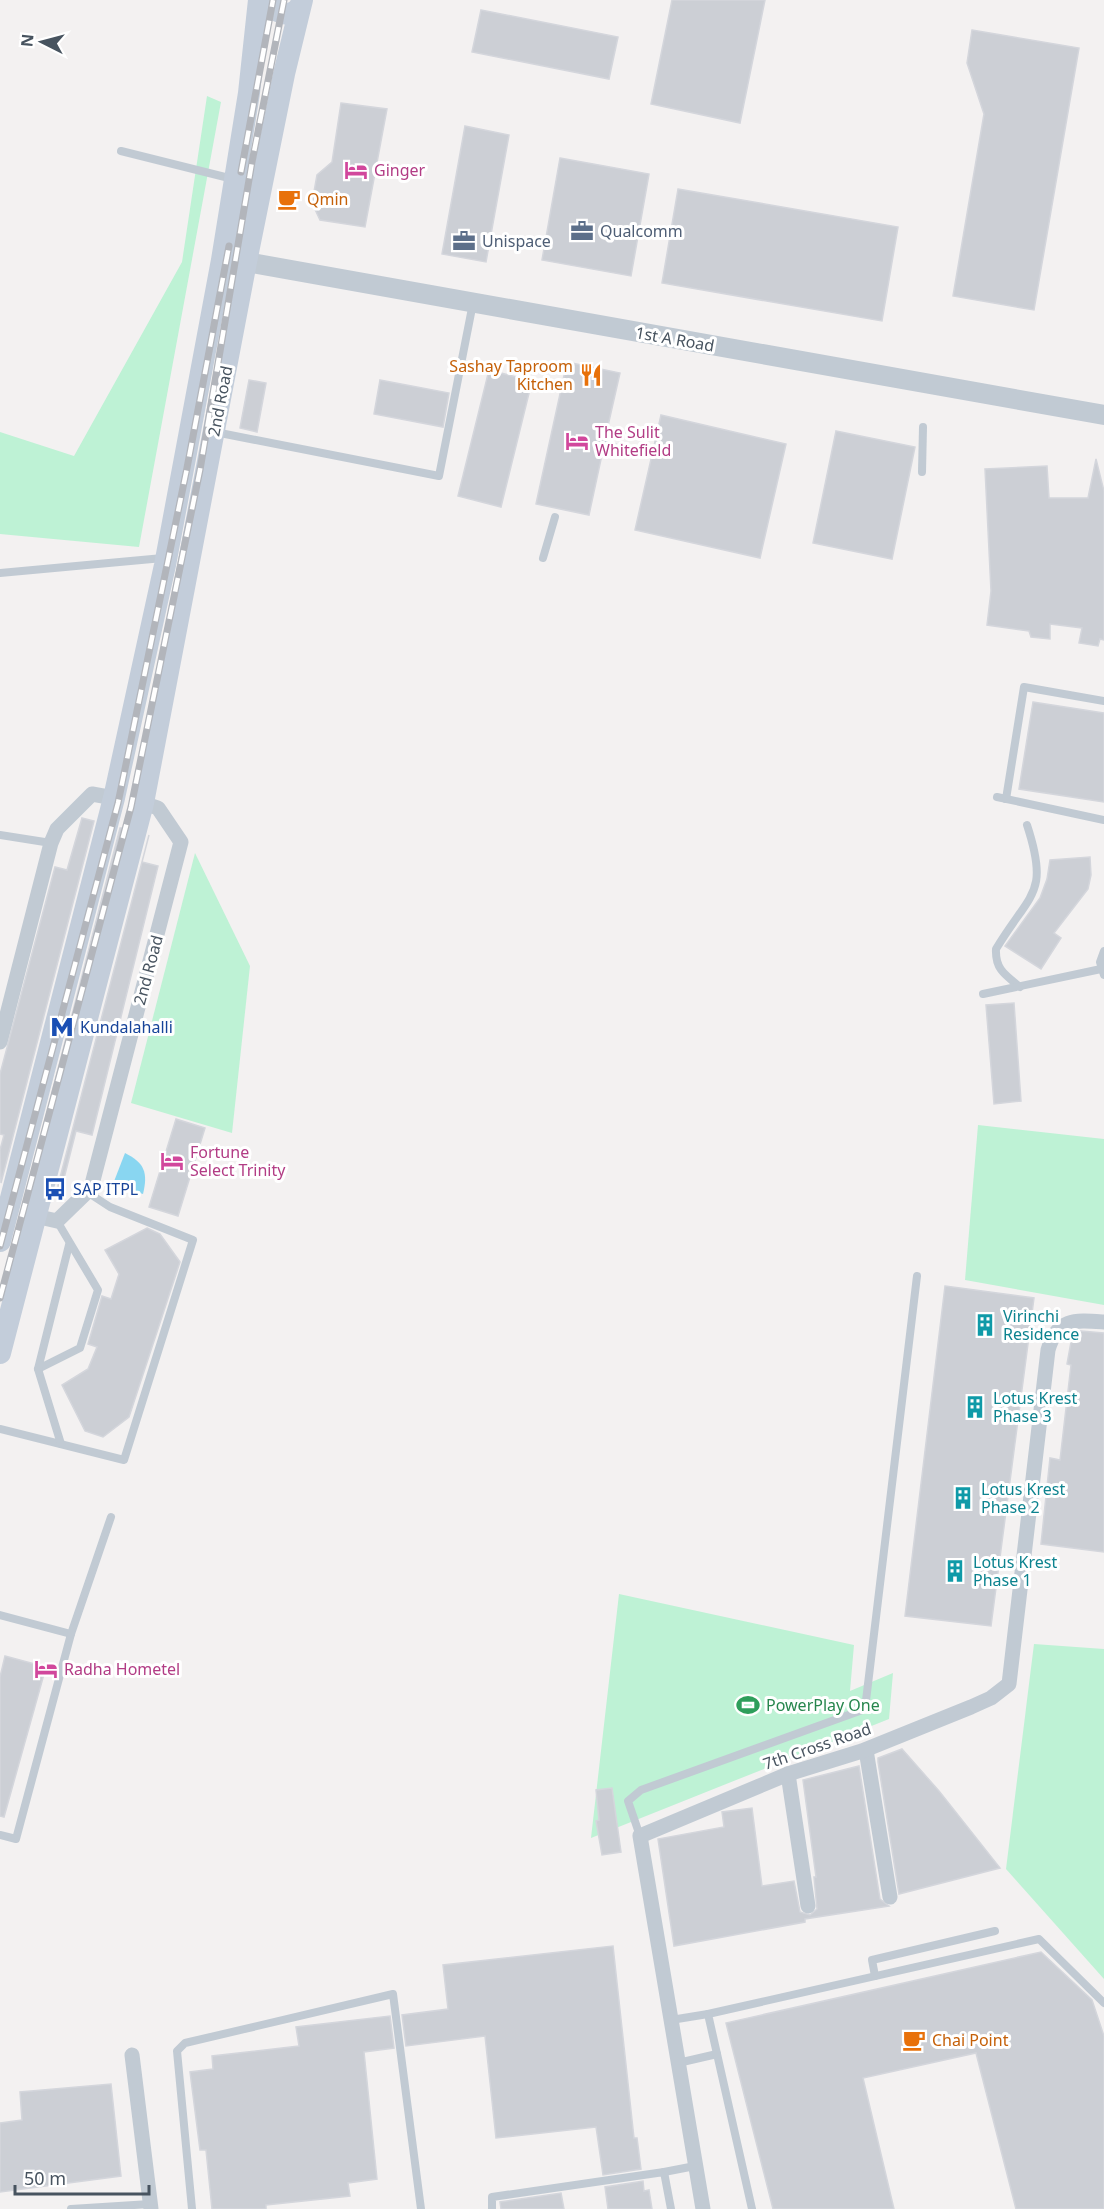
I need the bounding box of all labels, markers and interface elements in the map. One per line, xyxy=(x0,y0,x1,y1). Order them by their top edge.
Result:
north arrow xyxy=(12,12,72,72)
text: N xyxy=(15,33,39,48)
hotel icon: Ginger xyxy=(343,157,369,183)
place label: Ginger xyxy=(374,159,426,181)
cafe icon: Qmin xyxy=(276,186,302,212)
place label: Qmin xyxy=(307,188,348,210)
office icon: Qualcomm xyxy=(569,218,595,244)
place label: Qualcomm xyxy=(600,220,683,242)
office icon: Unispace xyxy=(451,228,477,254)
place label: Unispace xyxy=(482,230,551,252)
street label: 1st A Road xyxy=(634,321,716,357)
place label: Sashay Taproom Kitchen xyxy=(449,355,573,395)
restaurant icon: Sashay Taproom Kitchen xyxy=(578,362,604,388)
street label: 2nd Road xyxy=(202,364,238,438)
place label: The Sulit Whitefield xyxy=(595,421,671,461)
hotel icon: The Sulit Whitefield xyxy=(564,428,590,454)
street label: 2nd Road xyxy=(128,933,168,1007)
metro station icon: Kundalahalli xyxy=(49,1014,75,1040)
place label: Kundalahalli xyxy=(80,1016,173,1038)
place label: Fortune Select Trinity xyxy=(190,1141,286,1181)
hotel icon: Fortune Select Trinity xyxy=(159,1148,185,1174)
bus stop icon: SAP ITPL xyxy=(42,1176,68,1202)
place label: SAP ITPL xyxy=(73,1178,138,1200)
place label: Virinchi Residence xyxy=(1003,1305,1079,1345)
building icon: Virinchi Residence xyxy=(972,1312,998,1338)
place label: Lotus Krest Phase 3 xyxy=(993,1387,1077,1427)
building icon: Lotus Krest Phase 3 xyxy=(962,1394,988,1420)
place label: Lotus Krest Phase 2 xyxy=(981,1478,1065,1518)
building icon: Lotus Krest Phase 2 xyxy=(950,1485,976,1511)
place label: Lotus Krest Phase 1 xyxy=(973,1551,1057,1591)
building icon: Lotus Krest Phase 1 xyxy=(942,1558,968,1584)
hotel icon: Radha Hometel xyxy=(33,1656,59,1682)
place label: Radha Hometel xyxy=(64,1658,180,1680)
sports icon: PowerPlay One xyxy=(735,1692,761,1718)
place label: PowerPlay One xyxy=(766,1694,880,1716)
street label: 7th Cross Road xyxy=(760,1717,874,1775)
cafe icon: Chai Point xyxy=(901,2027,927,2053)
place label: Chai Point xyxy=(932,2029,1009,2051)
scale bar xyxy=(15,2158,148,2196)
text: 50 m xyxy=(24,2166,66,2190)

